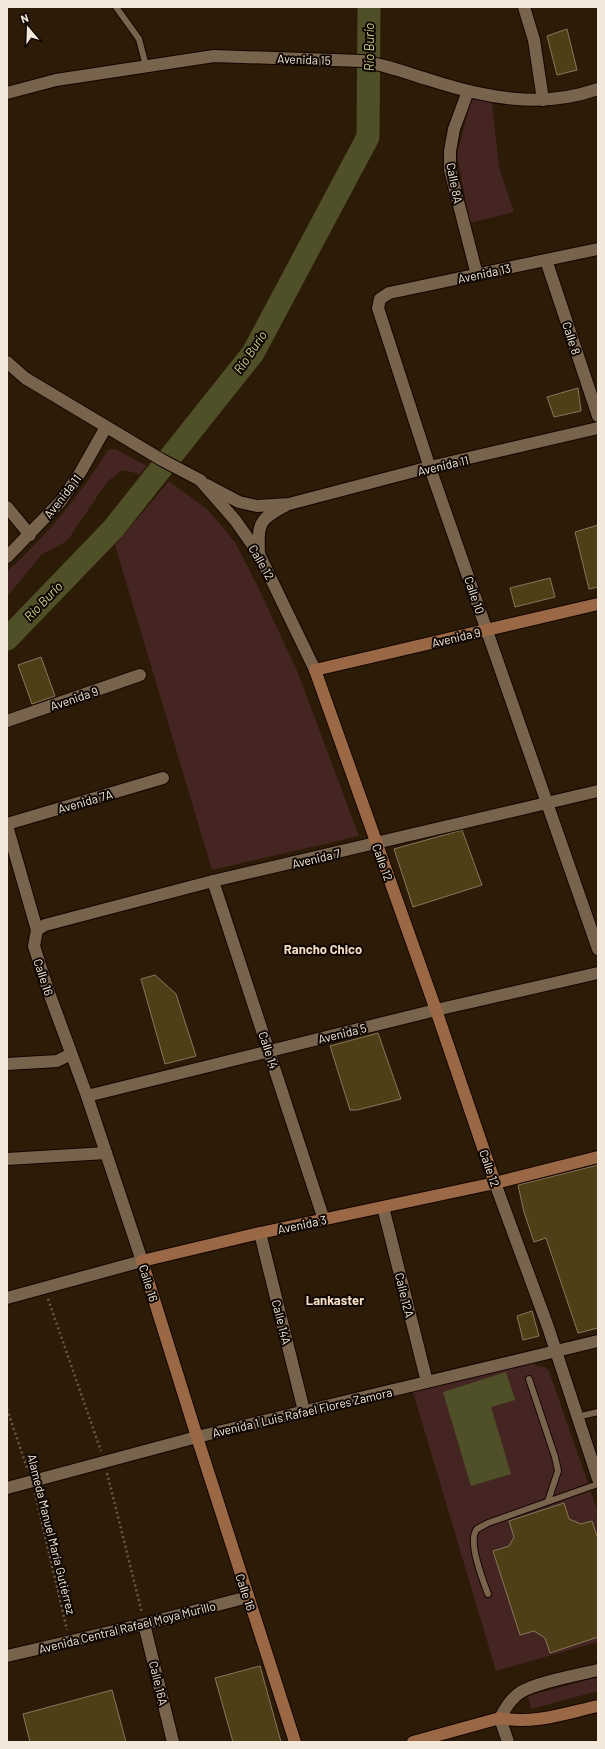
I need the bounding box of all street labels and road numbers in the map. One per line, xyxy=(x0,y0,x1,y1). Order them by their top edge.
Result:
street label: Avenida 15 xyxy=(277,51,331,67)
street label: Calle 8A xyxy=(444,161,466,205)
street label: Avenida 13 xyxy=(456,261,512,285)
street label: Calle 8 xyxy=(560,320,584,356)
street label: Avenida 11 xyxy=(416,452,470,478)
street label: Avenida 11 xyxy=(41,471,83,521)
street label: Calle 12 xyxy=(246,542,278,582)
street label: Calle 10 xyxy=(462,574,488,616)
street label: Avenida 9 xyxy=(430,625,482,649)
street label: Avenida 9 xyxy=(48,683,100,713)
street label: Avenida 7A xyxy=(56,786,114,816)
street label: Calle 12 xyxy=(370,842,396,882)
street label: Avenida 7 xyxy=(290,846,342,870)
street label: Calle 16 xyxy=(31,957,57,997)
street label: Avenida 5 xyxy=(316,1020,368,1046)
street label: Calle 14 xyxy=(256,1030,282,1070)
street label: Calle 12 xyxy=(477,1148,503,1188)
street label: Avenida 3 xyxy=(276,1212,328,1236)
street label: Calle 16 xyxy=(137,1263,161,1303)
street label: Calle 12A xyxy=(393,1271,417,1319)
street label: Calle 14A xyxy=(270,1298,294,1346)
street label: Avenida 1 Luis Rafael Flores Zamora xyxy=(211,1384,393,1440)
street label: Alameda Manuel María Gutiérrez xyxy=(25,1452,79,1616)
street label: Calle 16 xyxy=(233,1572,259,1612)
street label: Avenida Central Rafael Moya Murillo xyxy=(37,1598,217,1656)
street label: Calle 16A xyxy=(147,1659,171,1707)

